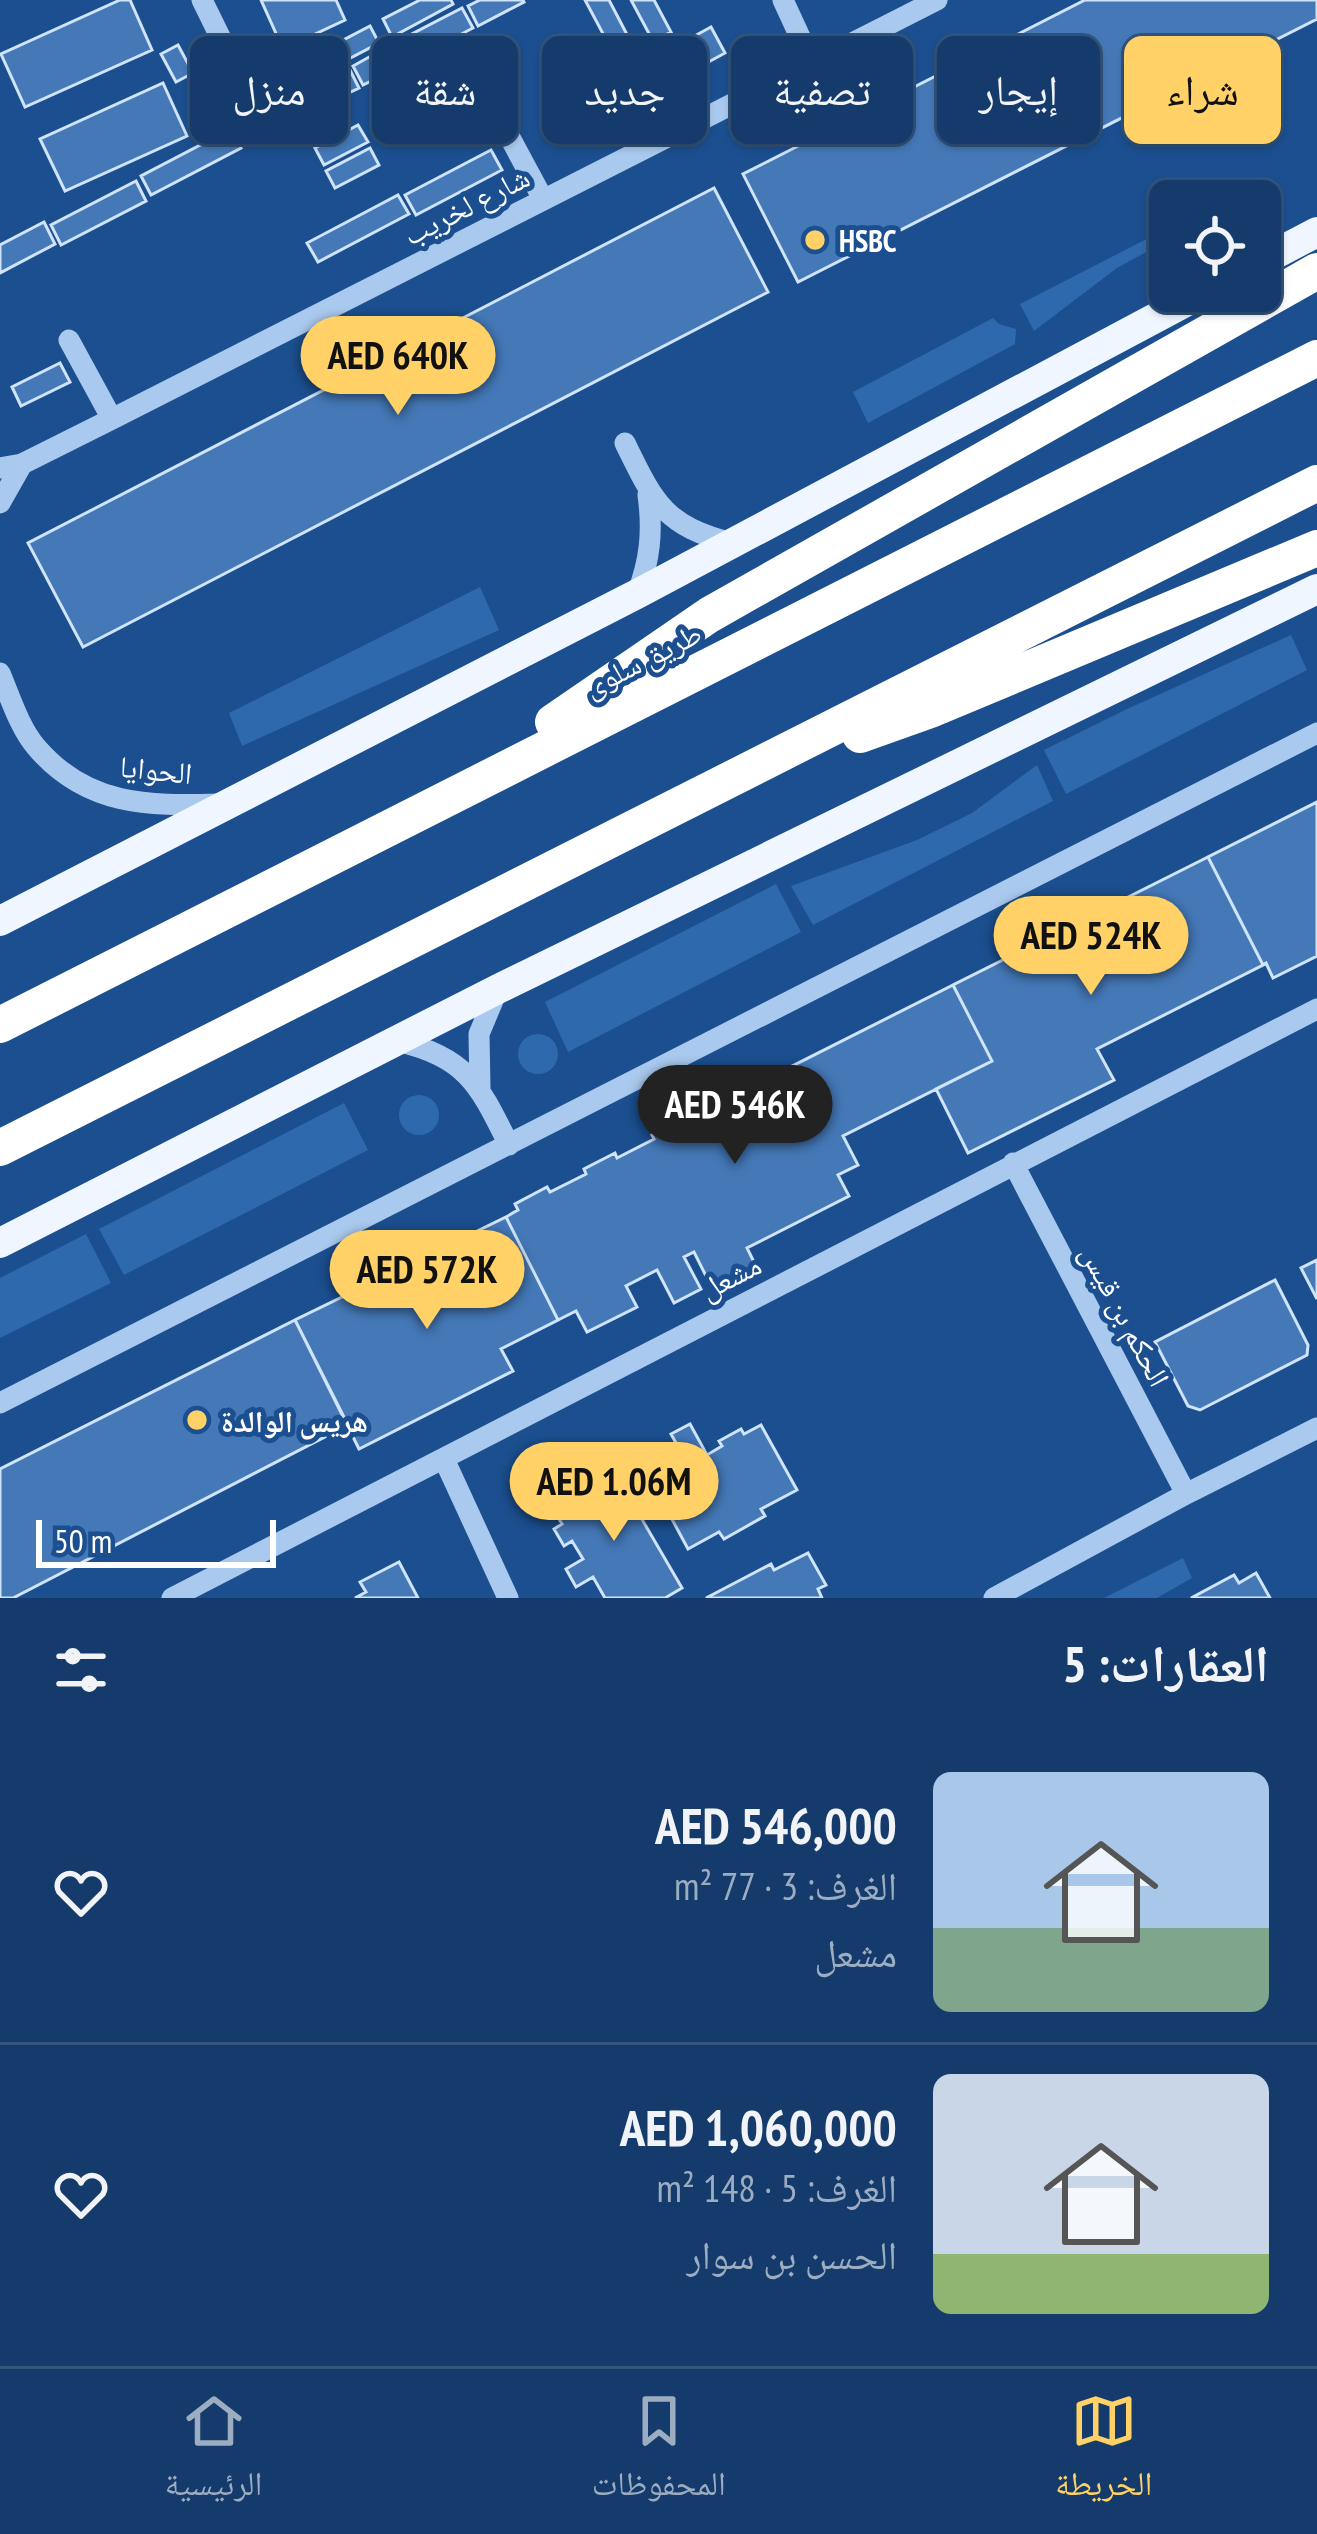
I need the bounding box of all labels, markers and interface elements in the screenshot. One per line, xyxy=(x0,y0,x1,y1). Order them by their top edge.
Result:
chip: منزل xyxy=(190,36,348,144)
chip: شقة xyxy=(372,36,518,144)
chip: جديد xyxy=(542,36,707,144)
chip: تصفية xyxy=(731,36,913,144)
chip: إيجار xyxy=(937,36,1100,144)
chip: شراء xyxy=(1124,36,1281,144)
street label: شارع لخريب xyxy=(396,157,536,254)
map controls xyxy=(1149,180,1281,312)
button: locate xyxy=(1149,180,1281,312)
place label: HSBC xyxy=(839,221,897,260)
marker: HSBC xyxy=(802,227,828,253)
pin: AED 640K xyxy=(274,316,522,418)
text: AED 640K xyxy=(328,329,468,380)
street label: طريق سلوى xyxy=(576,613,708,705)
street label: الحوايا xyxy=(118,746,194,792)
pin: AED 524K xyxy=(967,896,1215,998)
text: AED 524K xyxy=(1021,909,1161,960)
pin: AED 546K xyxy=(611,1065,859,1167)
text: AED 546K xyxy=(665,1078,805,1129)
pin: AED 572K xyxy=(303,1230,551,1332)
street label: الحكم بن قيس xyxy=(1071,1237,1180,1394)
text: AED 572K xyxy=(357,1243,497,1294)
street label: مشعل xyxy=(693,1244,767,1308)
place label: هريس الوالدة xyxy=(221,1401,368,1440)
marker: هريس الوالدة xyxy=(184,1407,210,1433)
pin: AED 1.06M xyxy=(477,1442,751,1544)
text: AED 1.06M xyxy=(537,1455,691,1506)
scale bar xyxy=(36,1514,276,1567)
text: 50 m xyxy=(54,1519,112,1562)
text: العقارات: 5 xyxy=(1062,1630,1269,1696)
icon: filters xyxy=(48,1637,114,1703)
text: AED 546,000 xyxy=(655,1792,897,1858)
icon: home xyxy=(1029,1820,1173,1964)
icon: heart xyxy=(48,1859,114,1925)
text: الغرف: 3 · 77 m² xyxy=(674,1860,897,1911)
text: مشعل xyxy=(814,1927,897,1978)
text: AED 1,060,000 xyxy=(620,2094,897,2160)
icon: home xyxy=(1029,2122,1173,2266)
icon: heart xyxy=(48,2161,114,2227)
text: الغرف: 5 · 148 m² xyxy=(657,2162,897,2213)
text: الحسن بن سوار xyxy=(686,2229,897,2280)
tab: الرئيسية xyxy=(165,2388,262,2516)
tab: المحفوظات xyxy=(592,2388,726,2516)
tab: الخريطة xyxy=(1055,2388,1152,2516)

